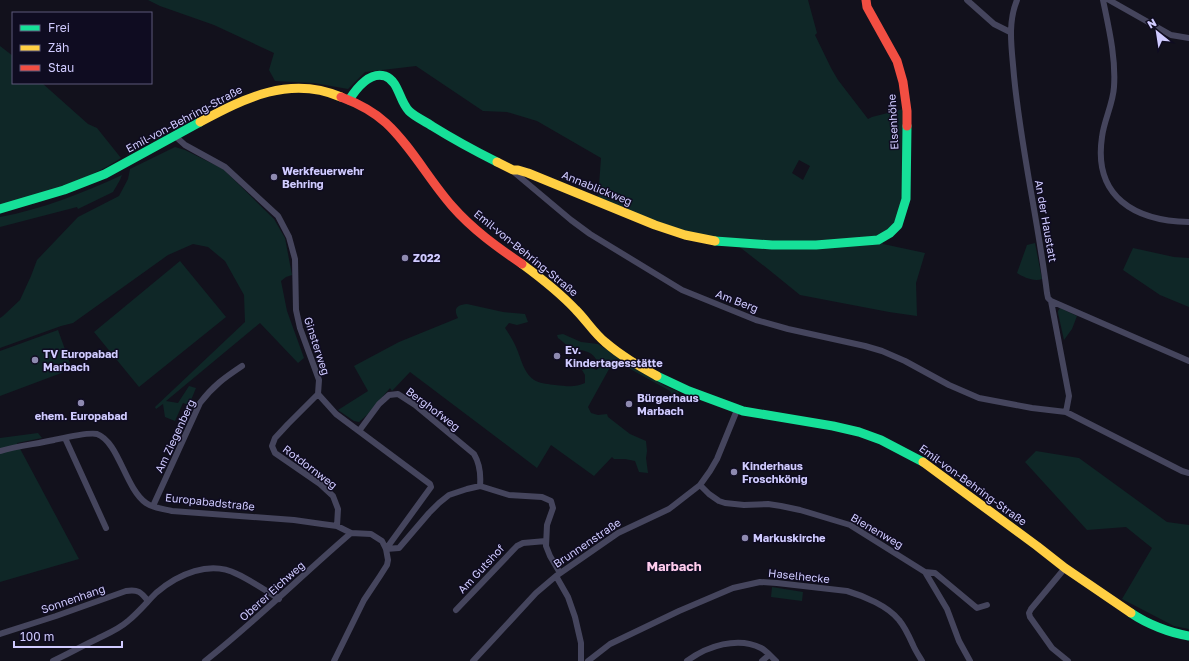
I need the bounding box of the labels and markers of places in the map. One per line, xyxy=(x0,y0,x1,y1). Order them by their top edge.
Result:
place label: Werkfeuerwehr Behring xyxy=(282,164,365,190)
marker: Werkfeuerwehr Behring xyxy=(269,172,279,182)
place label: Z022 xyxy=(413,251,441,264)
marker: Z022 xyxy=(400,253,410,263)
place label: Ev. Kindertagesstätte xyxy=(565,343,663,369)
place label: TV Europabad Marbach xyxy=(43,347,118,373)
marker: Ev. Kindertagesstätte xyxy=(552,351,562,361)
marker: TV Europabad Marbach xyxy=(30,355,40,365)
place label: Bürgerhaus Marbach xyxy=(637,391,699,417)
marker: ehem. Europabad xyxy=(76,398,86,408)
marker: Bürgerhaus Marbach xyxy=(624,399,634,409)
place label: ehem. Europabad xyxy=(35,409,128,422)
place label: Kinderhaus Froschkönig xyxy=(742,459,808,485)
marker: Kinderhaus Froschkönig xyxy=(729,467,739,477)
place label: Markuskirche xyxy=(753,531,826,544)
marker: Markuskirche xyxy=(740,533,750,543)

